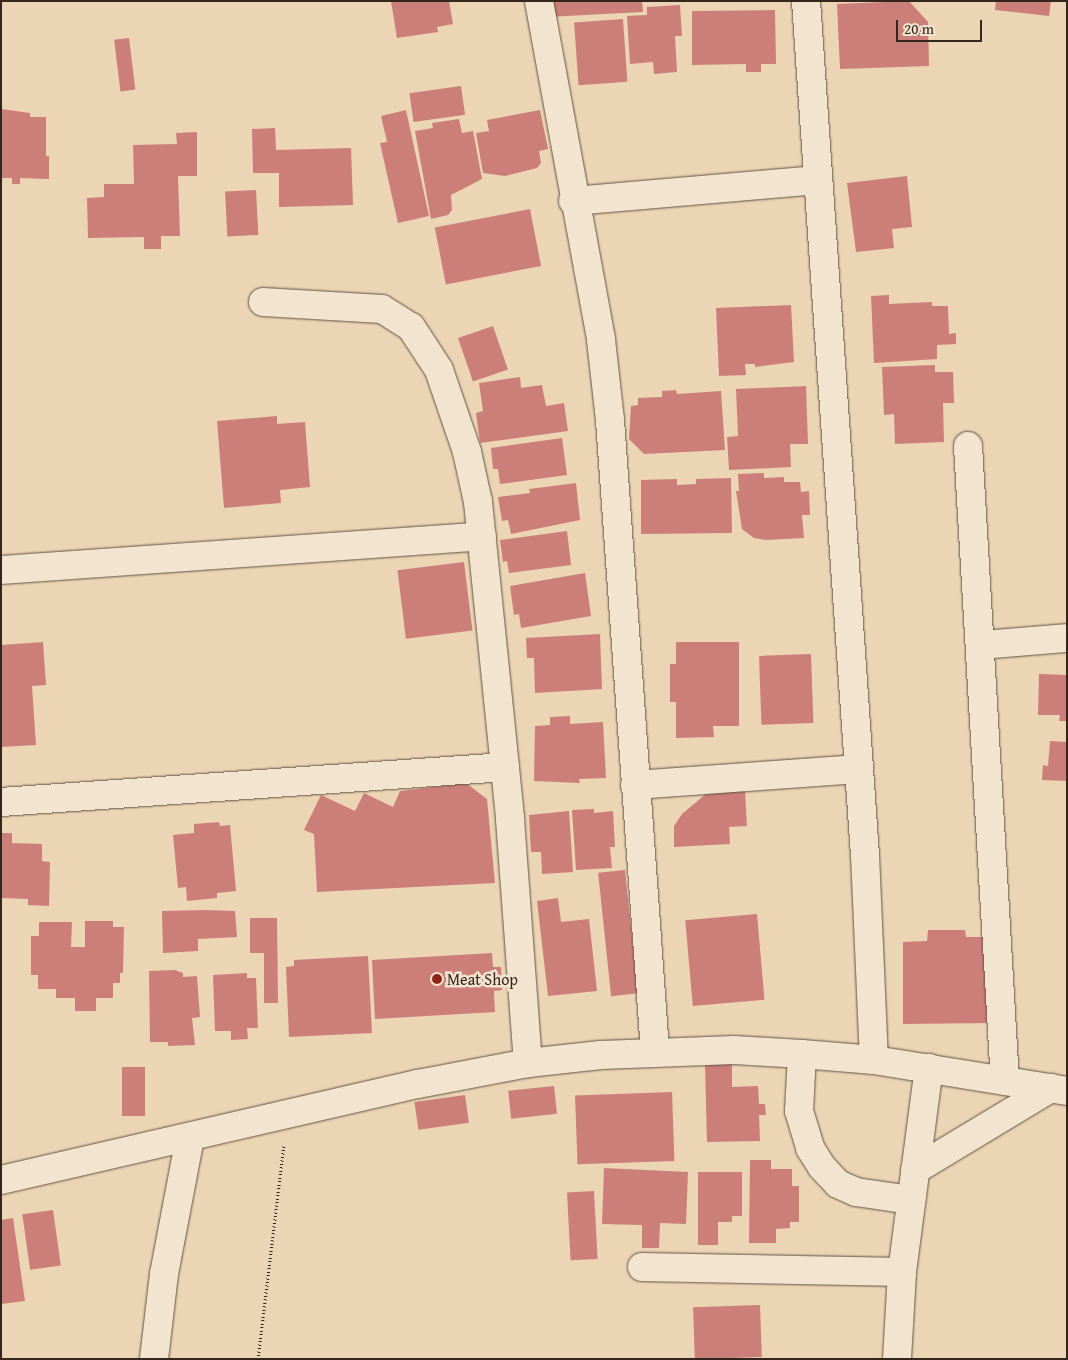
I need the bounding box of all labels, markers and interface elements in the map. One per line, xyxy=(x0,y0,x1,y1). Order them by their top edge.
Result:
scale bar xyxy=(898,10,984,42)
text: 20 m xyxy=(904,18,934,39)
place label: Meat Shop xyxy=(447,969,518,989)
marker: Meat Shop xyxy=(431,973,443,985)

